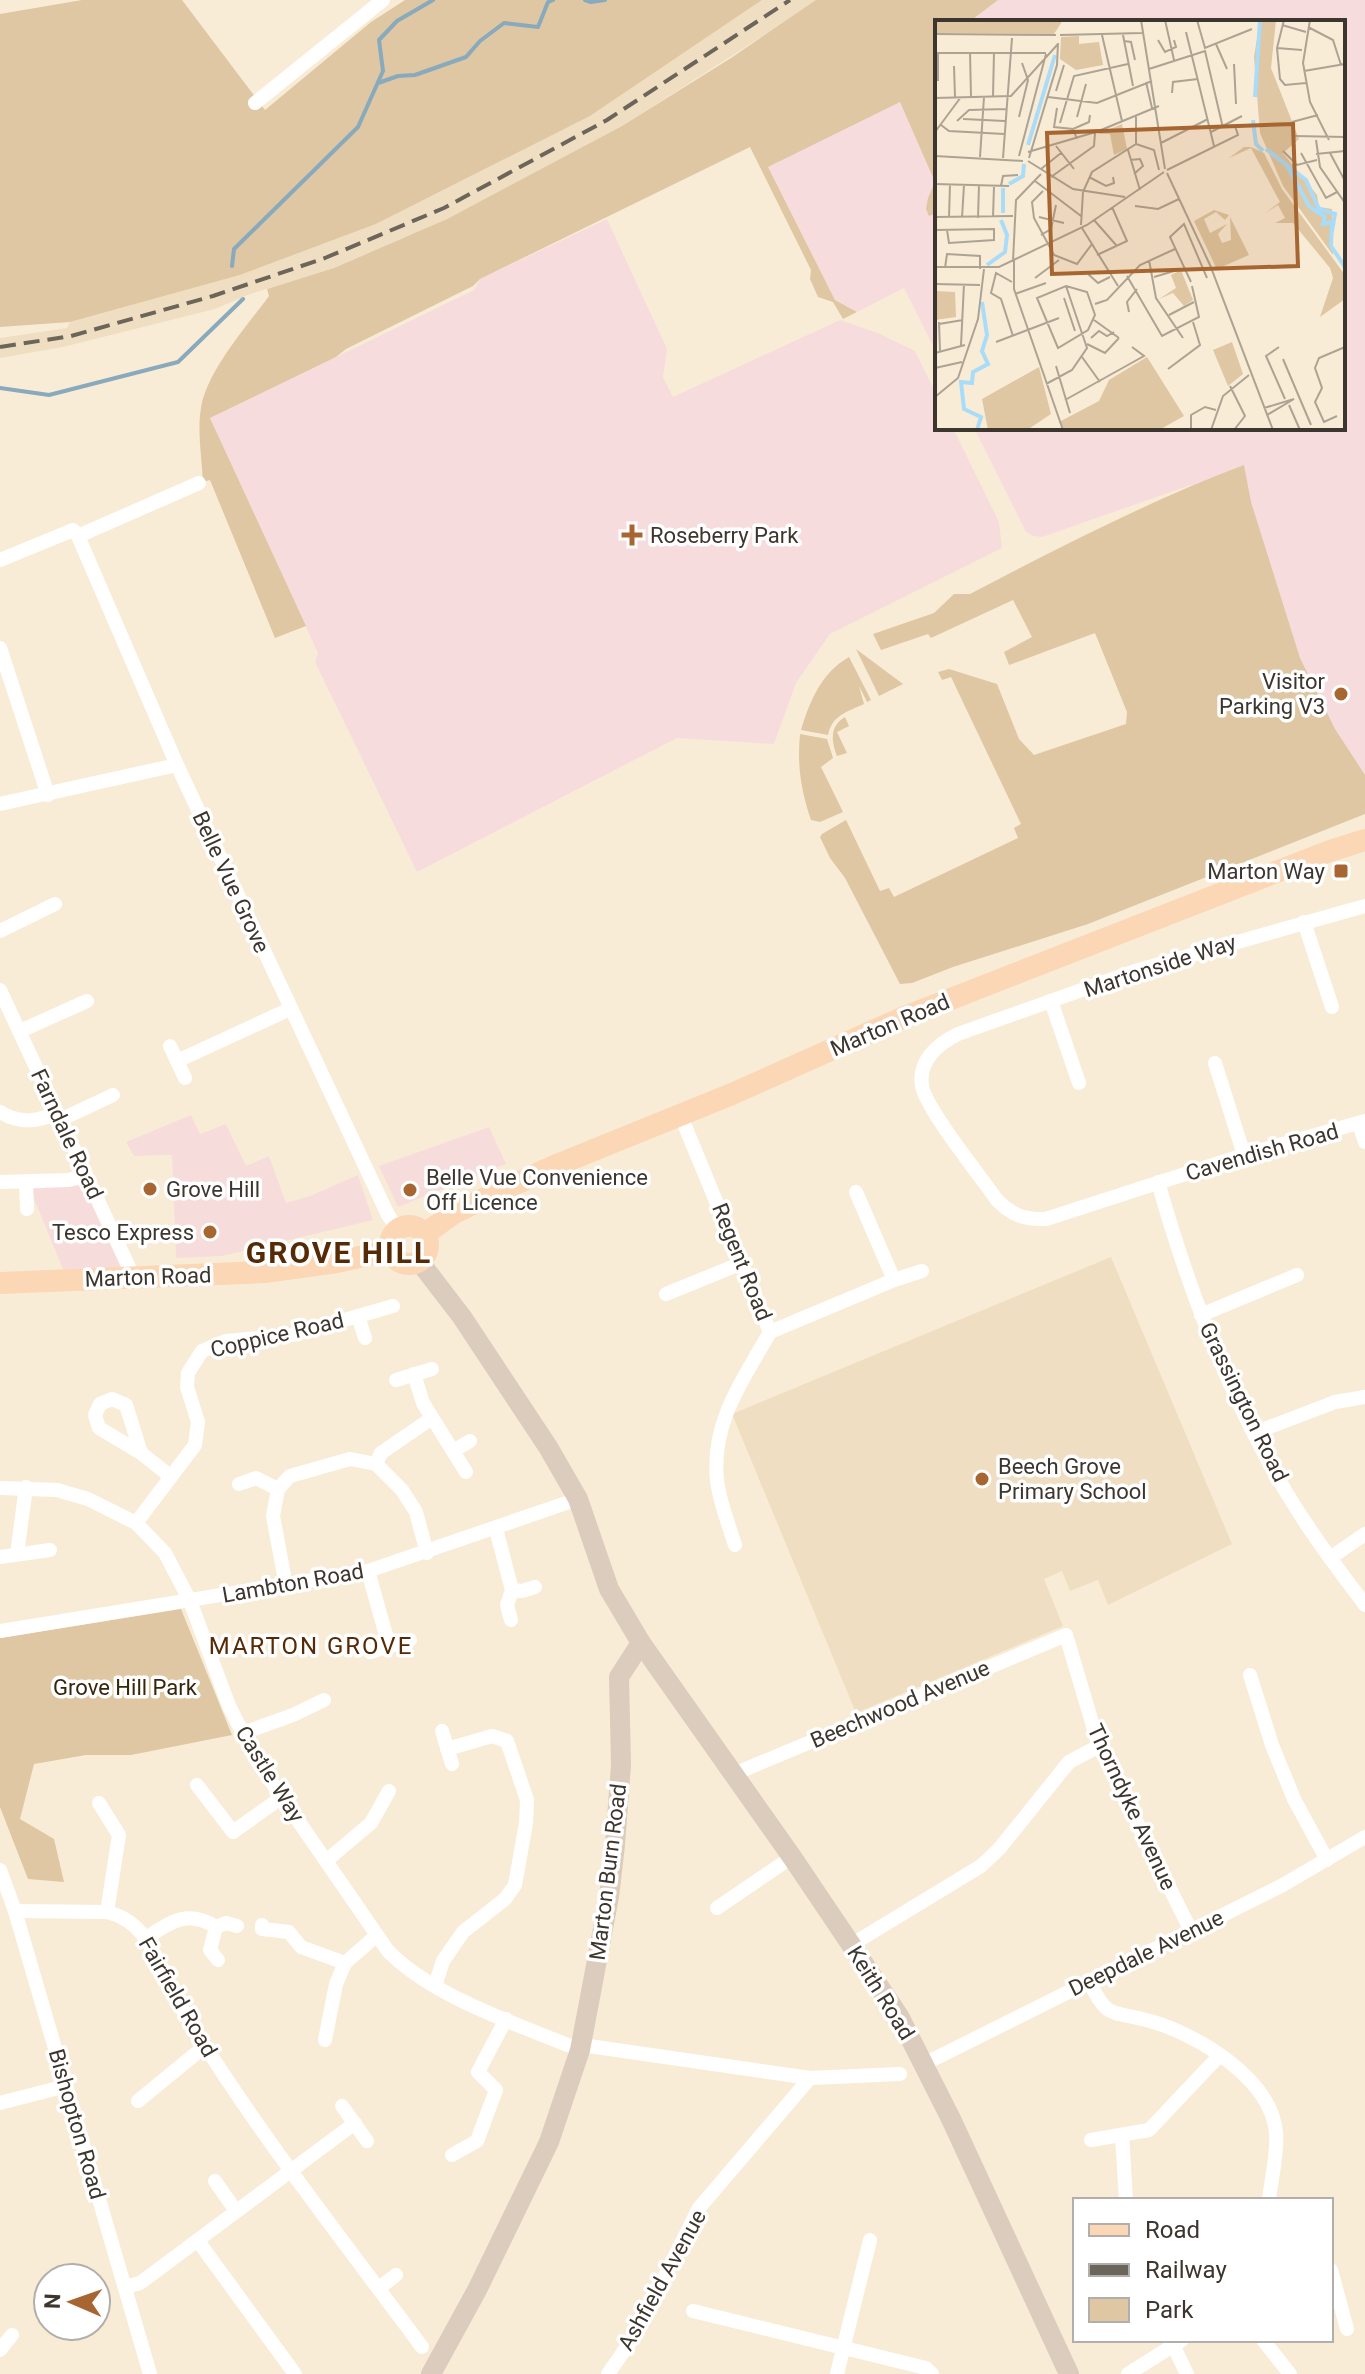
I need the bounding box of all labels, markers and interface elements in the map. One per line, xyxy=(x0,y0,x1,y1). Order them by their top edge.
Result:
inset map xyxy=(935,20,1345,430)
place label: Roseberry Park xyxy=(650,523,799,548)
marker: Roseberry Park xyxy=(621,524,643,546)
place label: Visitor Parking V3 xyxy=(1219,669,1326,719)
marker: Visitor Parking V3 xyxy=(1332,685,1350,703)
street label: Belle Vue Grove xyxy=(187,807,275,957)
place label: Marton Way xyxy=(1207,859,1326,884)
marker: Marton Way xyxy=(1332,862,1350,880)
street label: Martonside Way xyxy=(1081,929,1240,1002)
street label: Marton Road xyxy=(827,989,953,1061)
street label: Farndale Road xyxy=(26,1065,108,1203)
street label: Cavendish Road xyxy=(1183,1118,1341,1186)
place label: Belle Vue Convenience Off Licence xyxy=(426,1165,648,1215)
place label: Grove Hill xyxy=(166,1177,260,1202)
marker: Grove Hill xyxy=(141,1180,159,1198)
marker: Belle Vue Convenience Off Licence xyxy=(401,1181,419,1199)
street label: Regent Road xyxy=(707,1200,777,1324)
place label: Tesco Express xyxy=(52,1220,194,1245)
marker: Tesco Express xyxy=(201,1223,219,1241)
district label: GROVE HILL xyxy=(246,1235,432,1270)
street label: Marton Road xyxy=(84,1262,212,1292)
street label: Coppice Road xyxy=(208,1308,346,1362)
street label: Grassington Road xyxy=(1195,1318,1293,1486)
place label: Beech Grove Primary School xyxy=(998,1454,1147,1504)
marker: Beech Grove Primary School xyxy=(973,1470,991,1488)
street label: Lambton Road xyxy=(220,1558,366,1608)
district label: MARTON GROVE xyxy=(209,1632,413,1660)
street label: Beechwood Avenue xyxy=(807,1655,993,1753)
park label: Grove Hill Park xyxy=(53,1675,198,1700)
street label: Thorndyke Avenue xyxy=(1083,1720,1181,1894)
street label: Castle Way xyxy=(231,1721,310,1827)
street label: Marton Burn Road xyxy=(585,1782,631,1962)
street label: Deepdale Avenue xyxy=(1065,1905,1227,2001)
street label: Fairfield Road xyxy=(134,1933,222,2061)
street label: Keith Road xyxy=(842,1942,920,2044)
street label: Bishopton Road xyxy=(44,2046,110,2202)
legend xyxy=(1073,2198,1333,2342)
street label: Ashfield Avenue xyxy=(613,2205,711,2355)
text: Road xyxy=(1145,2216,1200,2244)
text: Railway xyxy=(1145,2256,1227,2284)
north arrow xyxy=(32,2262,112,2342)
text: N xyxy=(40,2293,65,2310)
text: Park xyxy=(1145,2296,1194,2324)

